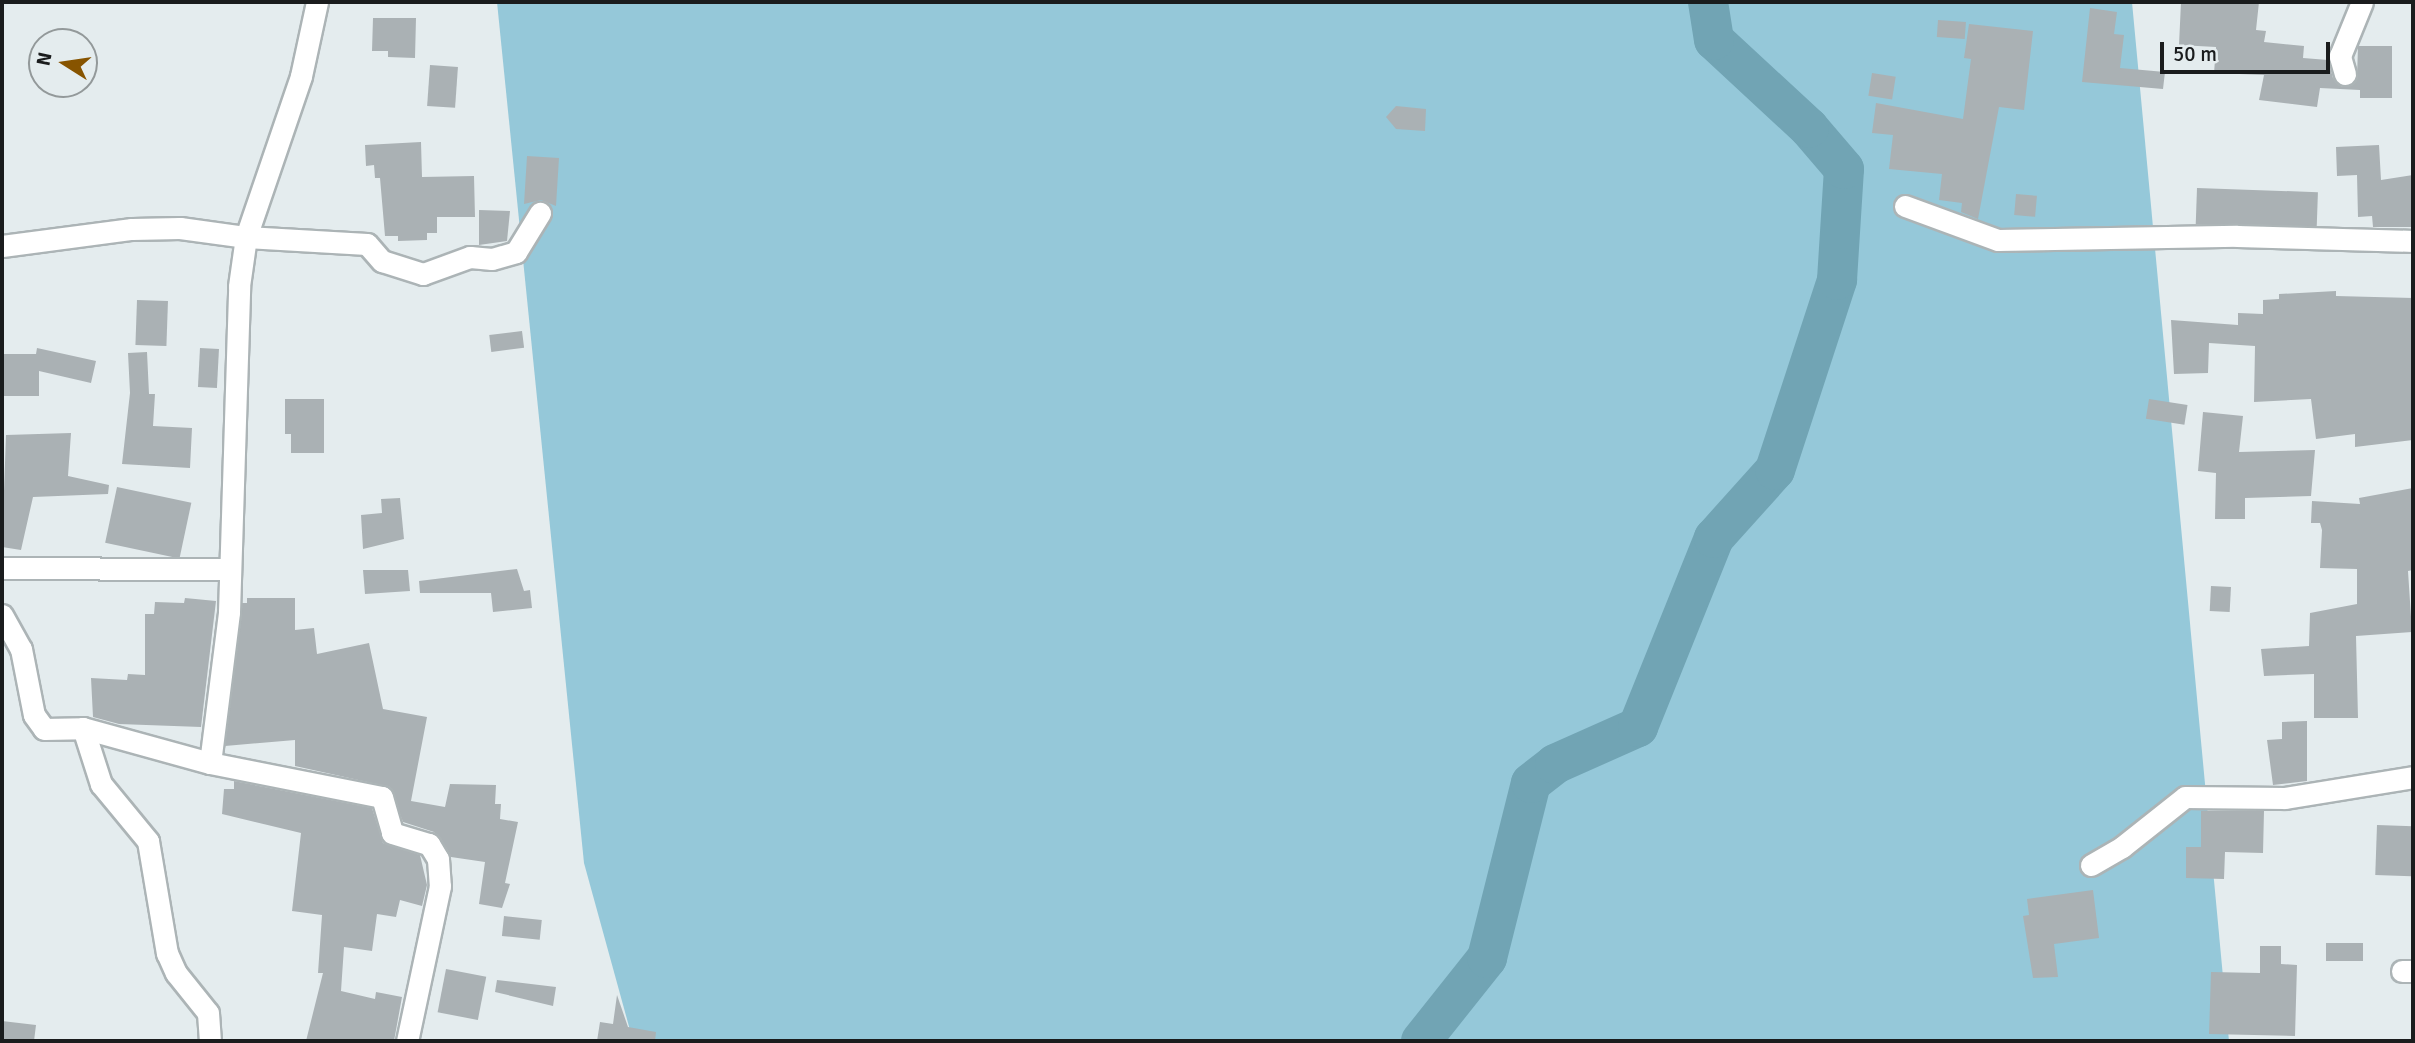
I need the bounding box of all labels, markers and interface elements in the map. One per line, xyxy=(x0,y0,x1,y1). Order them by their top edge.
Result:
north arrow xyxy=(28,28,98,98)
scale bar xyxy=(2163,28,2333,72)
text: 50 m xyxy=(2173,41,2217,67)
text: N xyxy=(31,50,58,68)

